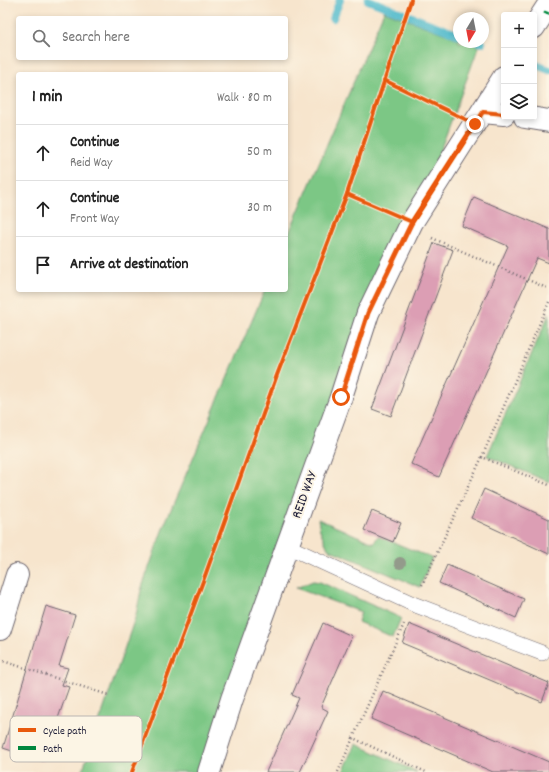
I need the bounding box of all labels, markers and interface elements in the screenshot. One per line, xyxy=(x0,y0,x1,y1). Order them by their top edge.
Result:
north arrow xyxy=(453,12,489,48)
map controls xyxy=(501,12,537,120)
button: + xyxy=(501,12,537,48)
search box xyxy=(16,16,288,60)
icon: search xyxy=(30,27,52,49)
text: Search here xyxy=(62,27,130,49)
button: − xyxy=(501,48,537,84)
button: layers xyxy=(501,84,537,120)
text: 1 min xyxy=(32,86,62,110)
text: Walk · 80 m xyxy=(217,89,272,108)
route end xyxy=(466,115,484,133)
text: Continue xyxy=(70,132,119,154)
icon: ahead xyxy=(32,142,54,164)
text: 50 m xyxy=(247,143,272,162)
text: Reid Way xyxy=(70,154,112,173)
text: Continue xyxy=(70,188,119,210)
icon: ahead xyxy=(32,198,54,220)
text: 30 m xyxy=(247,199,272,218)
text: Front Way xyxy=(70,210,119,229)
icon: arrive xyxy=(32,254,54,276)
text: Arrive at destination xyxy=(70,254,188,276)
route start xyxy=(332,388,350,406)
street label: REID WAY xyxy=(287,468,323,521)
legend xyxy=(10,716,142,762)
text: Cycle path xyxy=(43,724,87,740)
text: Path xyxy=(43,742,62,758)

